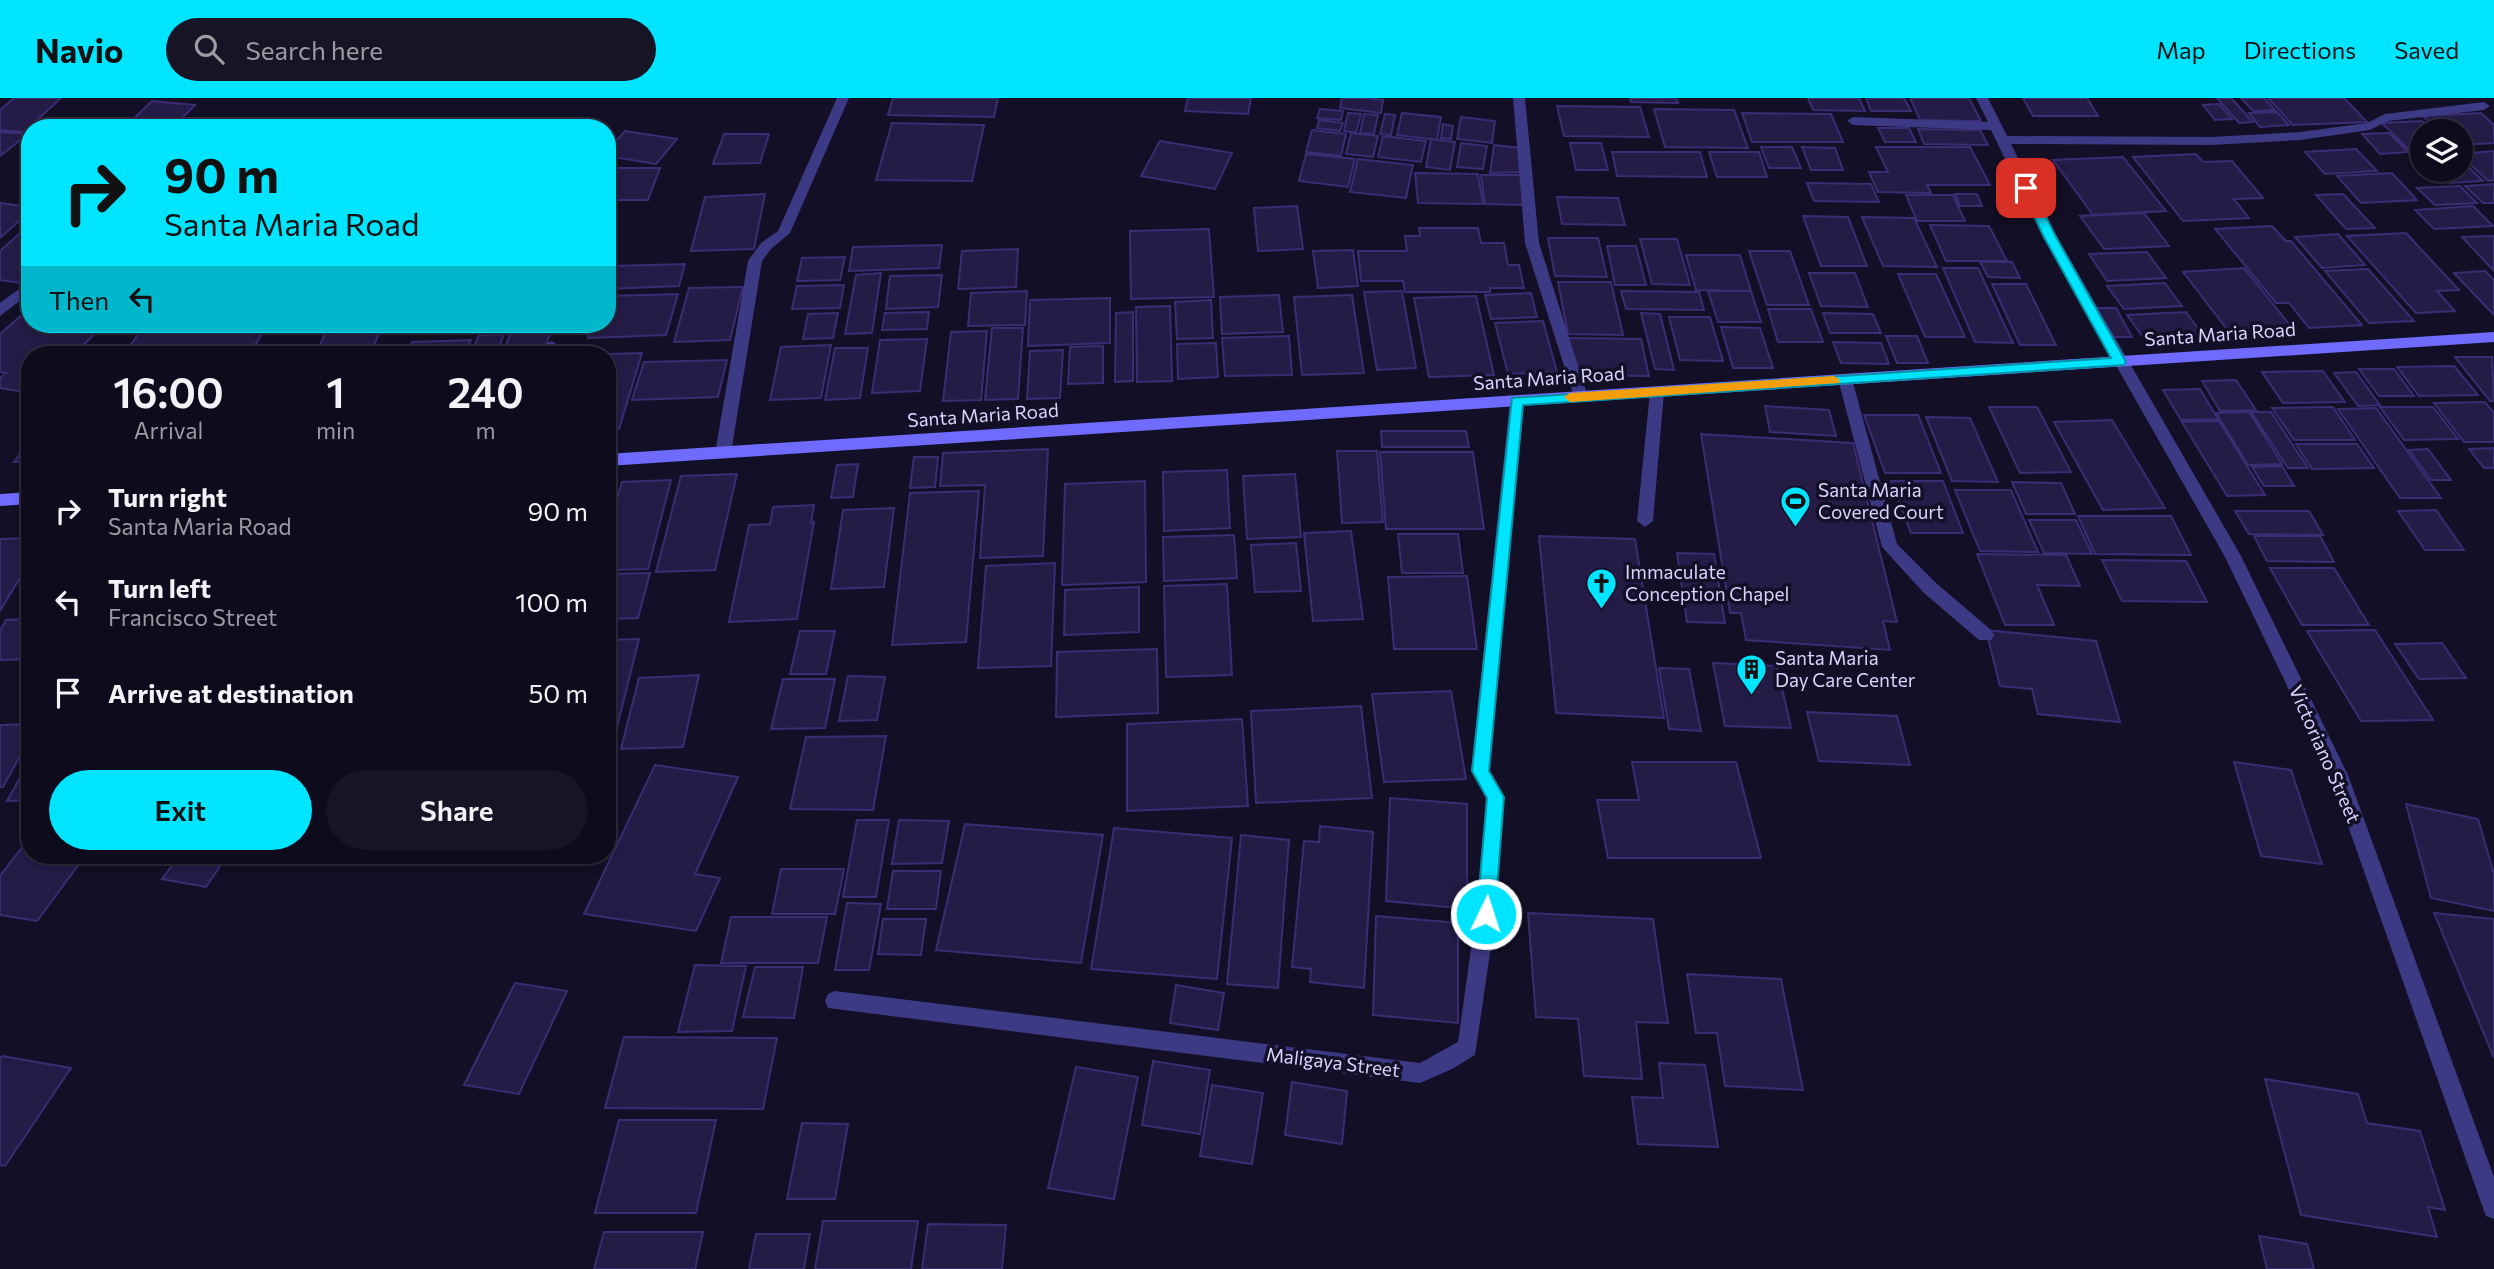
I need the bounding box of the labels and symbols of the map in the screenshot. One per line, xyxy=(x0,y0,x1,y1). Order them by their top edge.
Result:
pin xyxy=(1996,158,2056,218)
street label: Santa Maria Road xyxy=(2143,317,2296,350)
street label: Santa Maria Road xyxy=(1472,361,1625,394)
street label: Santa Maria Road xyxy=(906,398,1059,431)
place label: Santa Maria Covered Court xyxy=(1818,478,1944,523)
sports icon: Santa Maria Covered Court xyxy=(1778,484,1812,528)
place label: Immaculate Conception Chapel xyxy=(1625,560,1789,605)
church icon: Immaculate Conception Chapel xyxy=(1585,566,1619,610)
place label: Santa Maria Day Care Center xyxy=(1775,646,1916,691)
building icon: Santa Maria Day Care Center xyxy=(1735,652,1769,696)
street label: Victoriano Street xyxy=(2285,681,2366,826)
position arrow xyxy=(1449,877,1523,951)
street label: Maligaya Street xyxy=(1265,1042,1401,1081)

